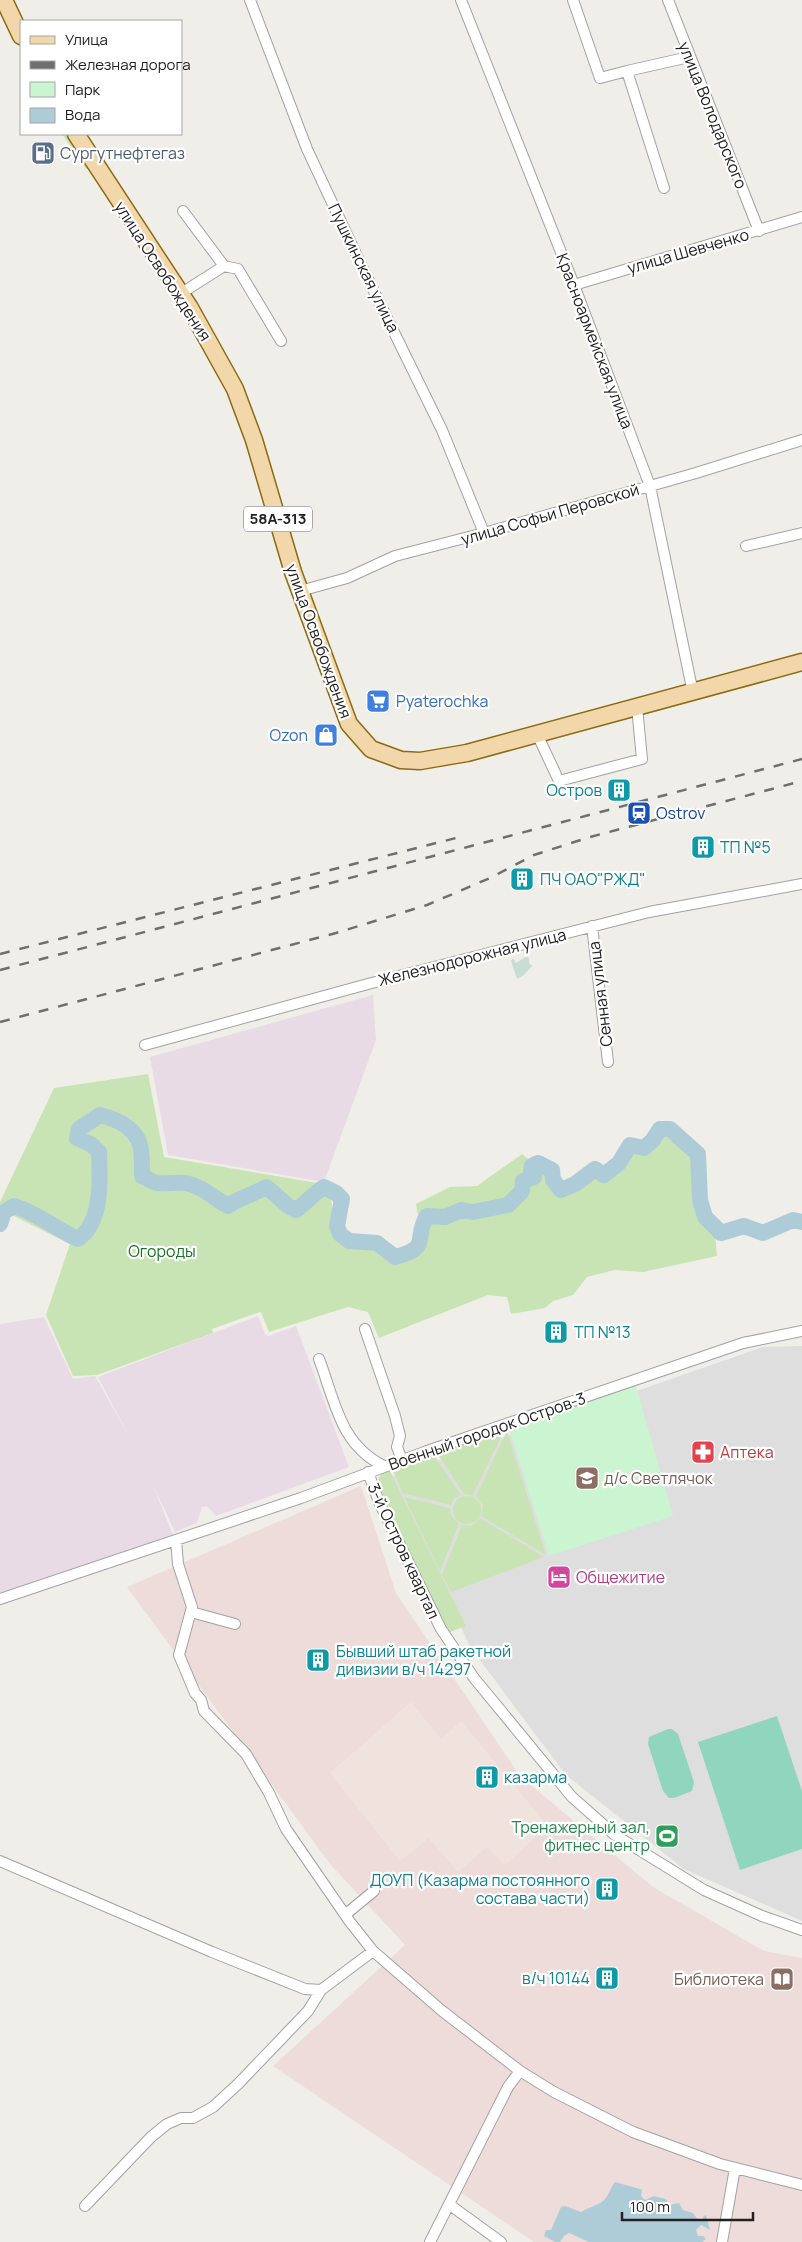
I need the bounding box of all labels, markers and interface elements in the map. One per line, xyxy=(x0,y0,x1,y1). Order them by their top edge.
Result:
legend xyxy=(20,20,182,135)
text: Улица xyxy=(65,29,108,50)
street label: улица Володарского xyxy=(673,38,753,192)
text: Железная дорога xyxy=(65,54,190,75)
text: Парк xyxy=(65,79,101,100)
text: Вода xyxy=(65,104,100,125)
fuel station icon: Сургутнефтегаз xyxy=(30,140,56,166)
place label: Сургутнефтегаз xyxy=(60,142,185,164)
street label: улица Освобождения xyxy=(109,197,217,345)
street label: Пушкинская улица xyxy=(323,200,405,336)
street label: улица Шевченко xyxy=(625,223,751,279)
street label: Красноармейская улица xyxy=(551,250,639,432)
street label: улица Софьи Перовской xyxy=(458,478,642,550)
road number: 58А-313 xyxy=(244,506,312,532)
street label: улица Освобождения xyxy=(281,561,357,721)
supermarket icon: Pyaterochka xyxy=(365,688,391,714)
place label: Pyaterochka xyxy=(396,690,488,712)
shop icon: Ozon xyxy=(313,722,339,748)
place label: Ozon xyxy=(270,724,308,746)
building icon: Остров xyxy=(606,777,632,803)
place label: Остров xyxy=(546,779,602,801)
station icon: Ostrov xyxy=(626,800,652,826)
place label: Ostrov xyxy=(656,802,705,824)
building icon: ТП №5 xyxy=(690,834,716,860)
place label: ТП №5 xyxy=(720,836,771,858)
building icon: ПЧ ОАО"РЖД" xyxy=(509,866,535,892)
place label: ПЧ ОАО"РЖД" xyxy=(540,868,646,890)
street label: Железнодорожная улица xyxy=(376,923,568,991)
street label: Сенная улица xyxy=(583,940,617,1048)
park label: Огороды xyxy=(128,1240,196,1262)
building icon: ТП №13 xyxy=(543,1319,569,1345)
place label: ТП №13 xyxy=(574,1321,631,1343)
street label: Военный городок Остров-3 xyxy=(385,1387,589,1475)
pharmacy icon: Аптека xyxy=(690,1439,716,1465)
place label: Аптека xyxy=(720,1441,774,1463)
school or university icon: д/с Светлячок xyxy=(574,1465,600,1491)
place label: д/с Светлячок xyxy=(604,1467,713,1489)
street label: 3-й Остров квартал xyxy=(363,1479,445,1623)
hotel icon: Общежитие xyxy=(546,1564,572,1590)
place label: Общежитие xyxy=(576,1566,665,1588)
place label: Бывший штаб ракетной дивизии в/ч 14297 xyxy=(336,1640,511,1680)
building icon: Бывший штаб ракетной дивизии в/ч 14297 xyxy=(305,1647,331,1673)
building icon: казарма xyxy=(474,1764,500,1790)
place label: казарма xyxy=(504,1766,567,1788)
place label: Тренажерный зал, фитнес центр xyxy=(511,1816,650,1856)
sports icon: Тренажерный зал, фитнес центр xyxy=(654,1823,680,1849)
place label: ДОУП (Казарма постоянного состава части) xyxy=(370,1869,590,1909)
building icon: ДОУП (Казарма постоянного состава части) xyxy=(594,1876,620,1902)
building icon: в/ч 10144 xyxy=(594,1965,620,1991)
library icon: Библиотека xyxy=(769,1966,795,1992)
place label: в/ч 10144 xyxy=(522,1967,590,1989)
place label: Библиотека xyxy=(674,1968,764,1990)
scale bar xyxy=(622,2190,753,2222)
text: 100 m xyxy=(630,2196,670,2217)

